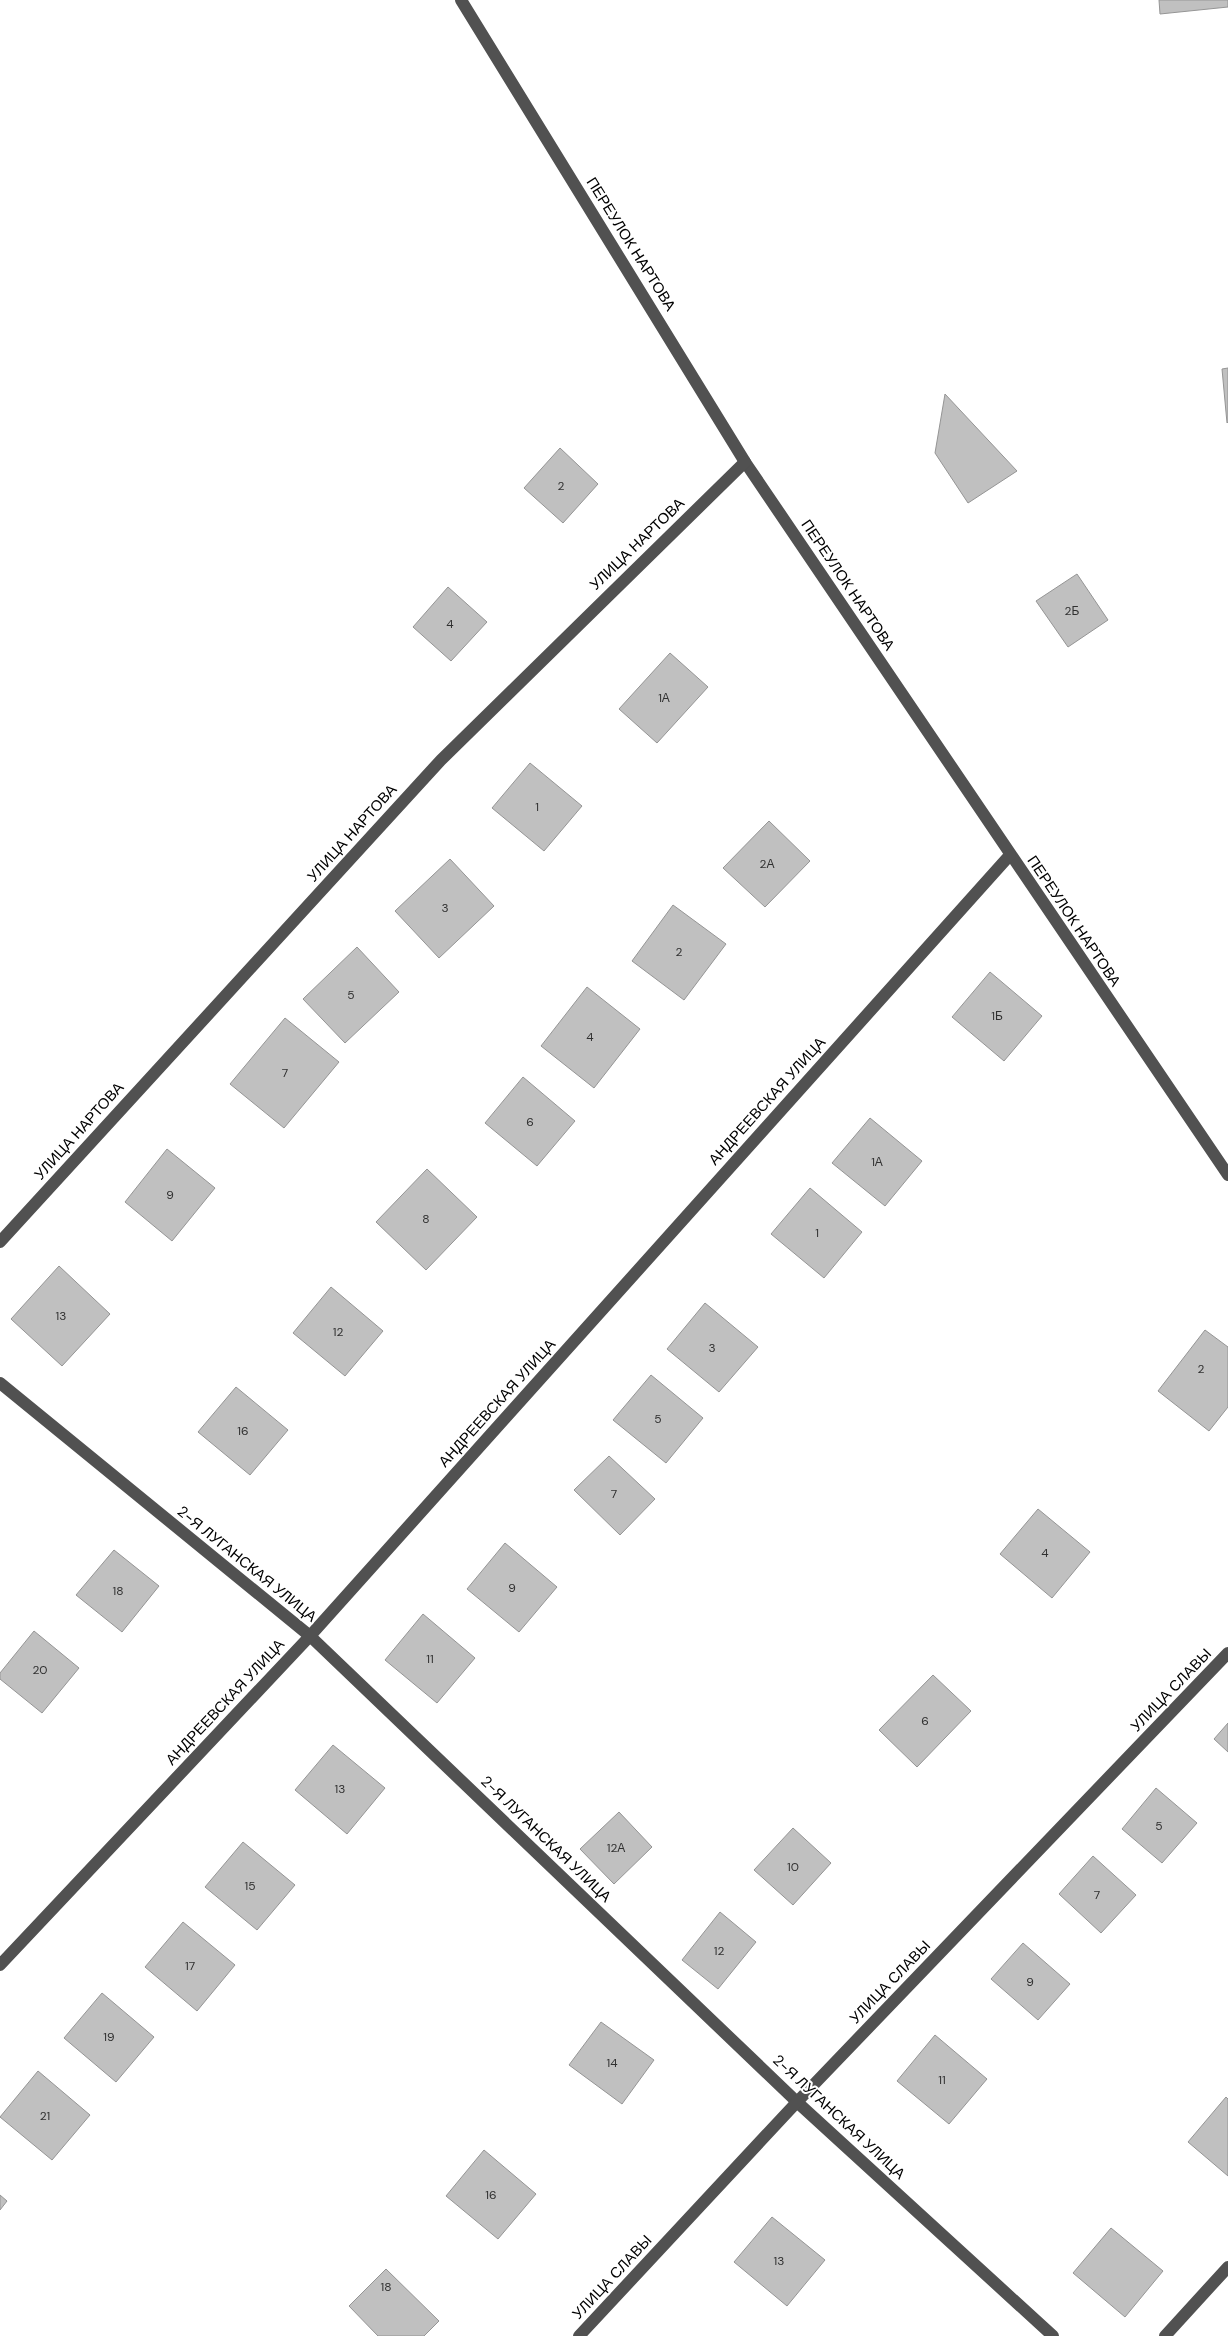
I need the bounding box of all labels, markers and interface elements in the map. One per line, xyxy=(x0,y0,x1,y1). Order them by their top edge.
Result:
street label: ПЕРЕУЛОК НАРТОВА xyxy=(582,173,680,315)
house number: 2 xyxy=(558,478,565,494)
street label: УЛИЦА НАРТОВА xyxy=(585,494,689,594)
street label: ПЕРЕУЛОК НАРТОВА xyxy=(797,516,899,654)
house number: 2Б xyxy=(1065,603,1080,619)
house number: 4 xyxy=(446,616,454,632)
house number: 1А xyxy=(658,690,670,706)
street label: УЛИЦА НАРТОВА xyxy=(303,780,401,886)
house number: 1 xyxy=(535,799,539,815)
street label: ПЕРЕУЛОК НАРТОВА xyxy=(1023,852,1125,990)
house number: 2А xyxy=(760,856,774,872)
house number: 3 xyxy=(441,900,449,916)
house number: 2 xyxy=(676,944,683,960)
house number: 5 xyxy=(347,987,355,1003)
house number: 1Б xyxy=(991,1008,1003,1024)
house number: 4 xyxy=(586,1029,594,1045)
street label: АНДРЕЕВСКАЯ УЛИЦА xyxy=(704,1033,830,1169)
house number: 7 xyxy=(282,1065,288,1081)
street label: УЛИЦА НАРТОВА xyxy=(30,1078,128,1184)
house number: 6 xyxy=(526,1114,534,1130)
house number: 1А xyxy=(871,1154,883,1170)
house number: 9 xyxy=(166,1187,174,1203)
house number: 8 xyxy=(422,1211,430,1227)
house number: 1 xyxy=(815,1225,819,1241)
house number: 13 xyxy=(56,1308,66,1324)
house number: 12 xyxy=(333,1324,343,1340)
street label: АНДРЕЕВСКАЯ УЛИЦА xyxy=(434,1335,560,1471)
house number: 3 xyxy=(708,1340,716,1356)
house number: 2 xyxy=(1198,1361,1205,1377)
house number: 5 xyxy=(654,1411,662,1427)
house number: 16 xyxy=(237,1423,249,1439)
house number: 7 xyxy=(611,1486,617,1502)
street label: 2-Я ЛУГАНСКАЯ УЛИЦА xyxy=(173,1501,321,1627)
house number: 4 xyxy=(1041,1545,1049,1561)
house number: 9 xyxy=(508,1580,516,1596)
house number: 18 xyxy=(112,1583,124,1599)
street label: АНДРЕЕВСКАЯ УЛИЦА xyxy=(161,1635,289,1769)
street label: УЛИЦА СЛАВЫ xyxy=(1126,1644,1216,1736)
house number: 11 xyxy=(426,1651,434,1667)
house number: 20 xyxy=(32,1662,48,1678)
house number: 6 xyxy=(921,1713,929,1729)
street label: 2-Я ЛУГАНСКАЯ УЛИЦА xyxy=(476,1771,616,1907)
house number: 13 xyxy=(335,1781,345,1797)
house number: 5 xyxy=(1155,1818,1163,1834)
house number: 12А xyxy=(607,1840,625,1856)
house number: 10 xyxy=(787,1859,799,1875)
house number: 15 xyxy=(244,1878,256,1894)
house number: 7 xyxy=(1094,1887,1100,1903)
street label: УЛИЦА СЛАВЫ xyxy=(845,1936,935,2028)
house number: 12 xyxy=(714,1943,724,1959)
house number: 17 xyxy=(185,1958,195,1974)
house number: 9 xyxy=(1026,1974,1034,1990)
house number: 19 xyxy=(103,2029,115,2045)
street label: 2-Я ЛУГАНСКАЯ УЛИЦА xyxy=(769,2050,909,2184)
house number: 14 xyxy=(606,2055,618,2071)
house number: 11 xyxy=(938,2072,946,2088)
house number: 21 xyxy=(40,2108,50,2124)
house number: 16 xyxy=(485,2187,497,2203)
street label: УЛИЦА СЛАВЫ xyxy=(568,2231,656,2323)
house number: 13 xyxy=(774,2253,784,2269)
house number: 18 xyxy=(380,2279,392,2295)

